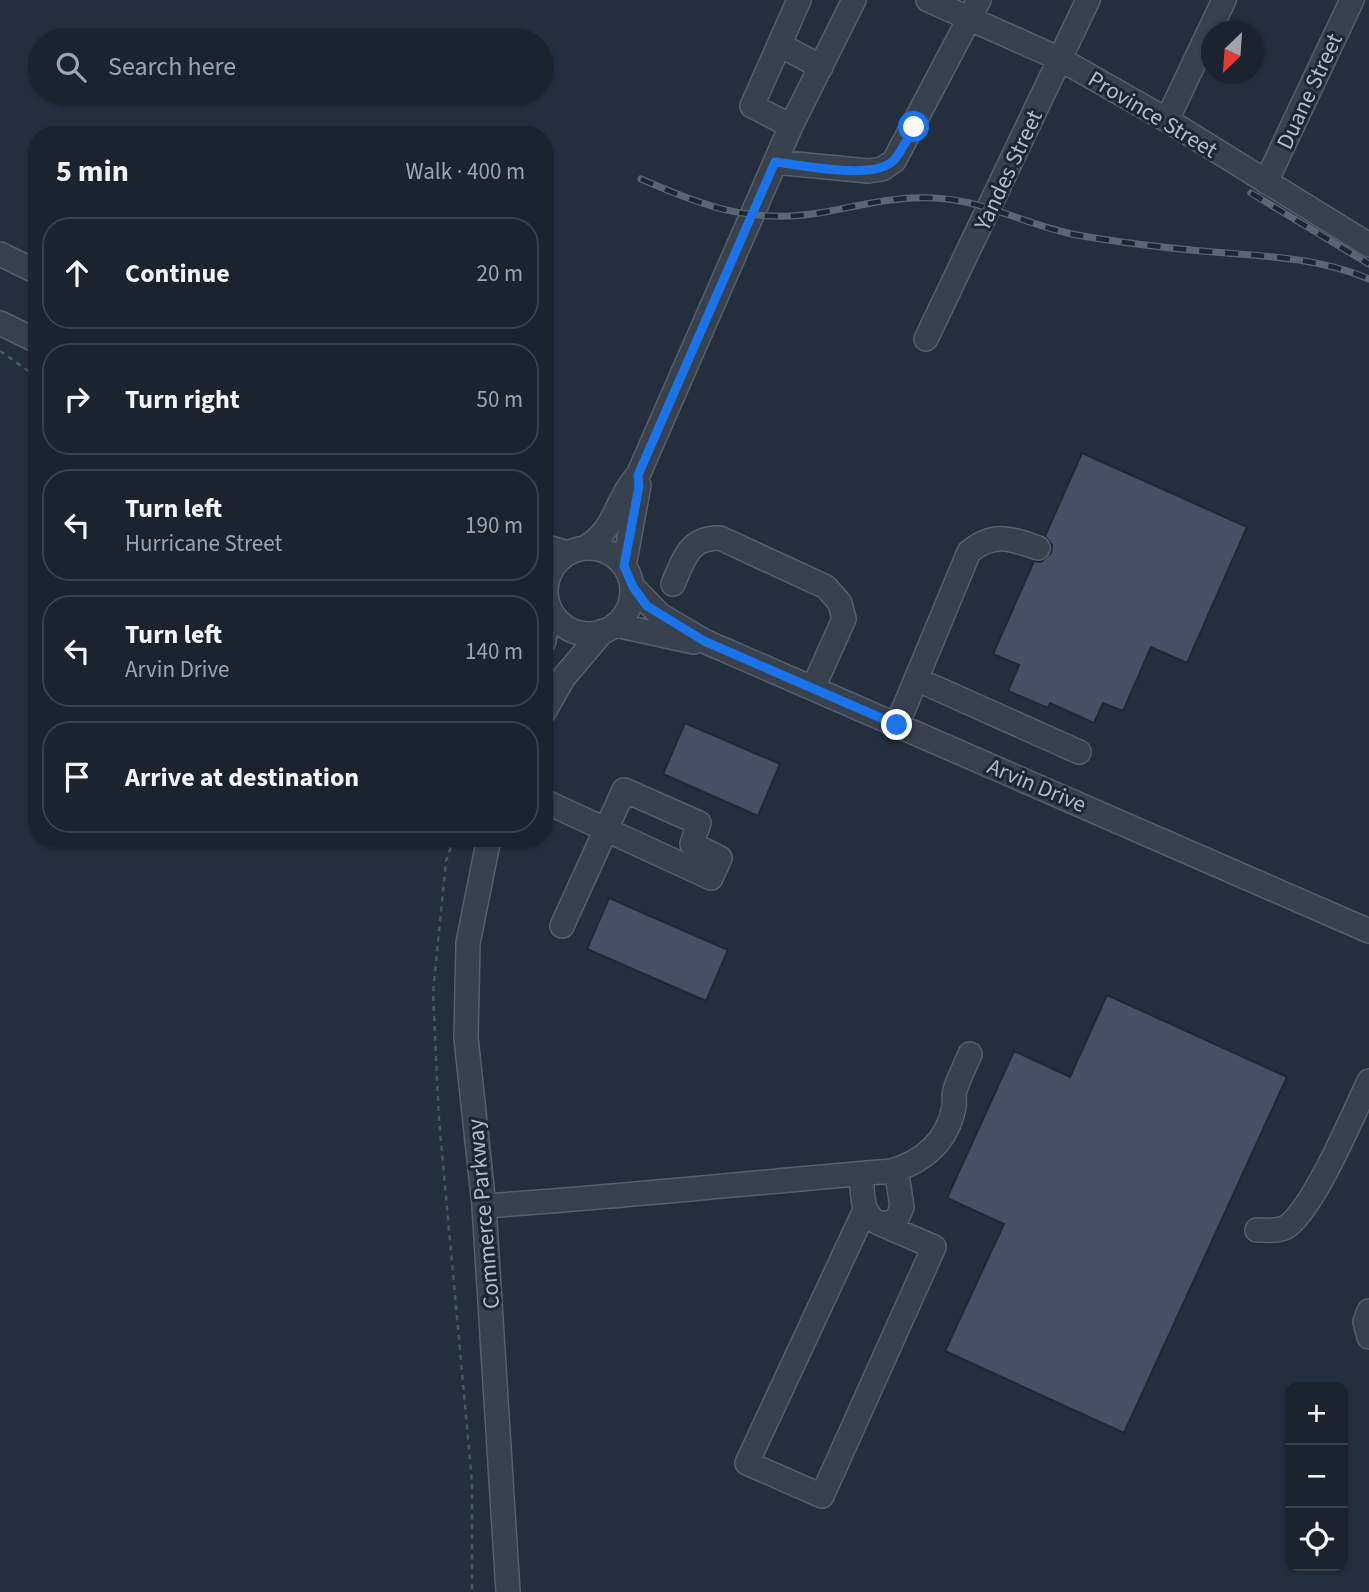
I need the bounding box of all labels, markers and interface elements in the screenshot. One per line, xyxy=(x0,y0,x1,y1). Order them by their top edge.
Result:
north arrow xyxy=(1201,21,1264,84)
search box xyxy=(28,28,553,105)
street label: Duane Street xyxy=(1268,28,1351,155)
icon: search xyxy=(52,48,90,86)
text: Search here xyxy=(108,48,236,85)
street label: Province Street xyxy=(1082,63,1224,166)
street label: Yandes Street xyxy=(966,104,1051,237)
route start xyxy=(898,111,929,142)
text: 5 min xyxy=(56,150,129,193)
text: Walk · 400 m xyxy=(406,155,525,188)
icon: ahead xyxy=(58,254,96,292)
text: Continue xyxy=(125,255,230,292)
text: 20 m xyxy=(476,257,523,290)
icon: right xyxy=(58,380,96,418)
text: Turn right xyxy=(125,381,240,418)
text: 50 m xyxy=(476,383,523,416)
text: Turn left xyxy=(125,490,222,527)
icon: left xyxy=(58,506,96,544)
text: 190 m xyxy=(465,509,523,542)
text: Hurricane Street xyxy=(125,527,282,560)
text: Turn left xyxy=(125,616,222,653)
icon: left xyxy=(58,632,96,670)
text: 140 m xyxy=(465,635,523,668)
text: Arvin Drive xyxy=(125,653,229,686)
route end xyxy=(881,709,912,740)
street label: Arvin Drive xyxy=(982,750,1091,821)
icon: arrive xyxy=(58,758,96,796)
text: Arrive at destination xyxy=(125,759,359,796)
street label: Commerce Parkway xyxy=(459,1117,508,1310)
map controls xyxy=(1285,1382,1348,1571)
button: + xyxy=(1285,1382,1348,1445)
button: − xyxy=(1285,1445,1348,1508)
button: locate xyxy=(1285,1508,1348,1571)

